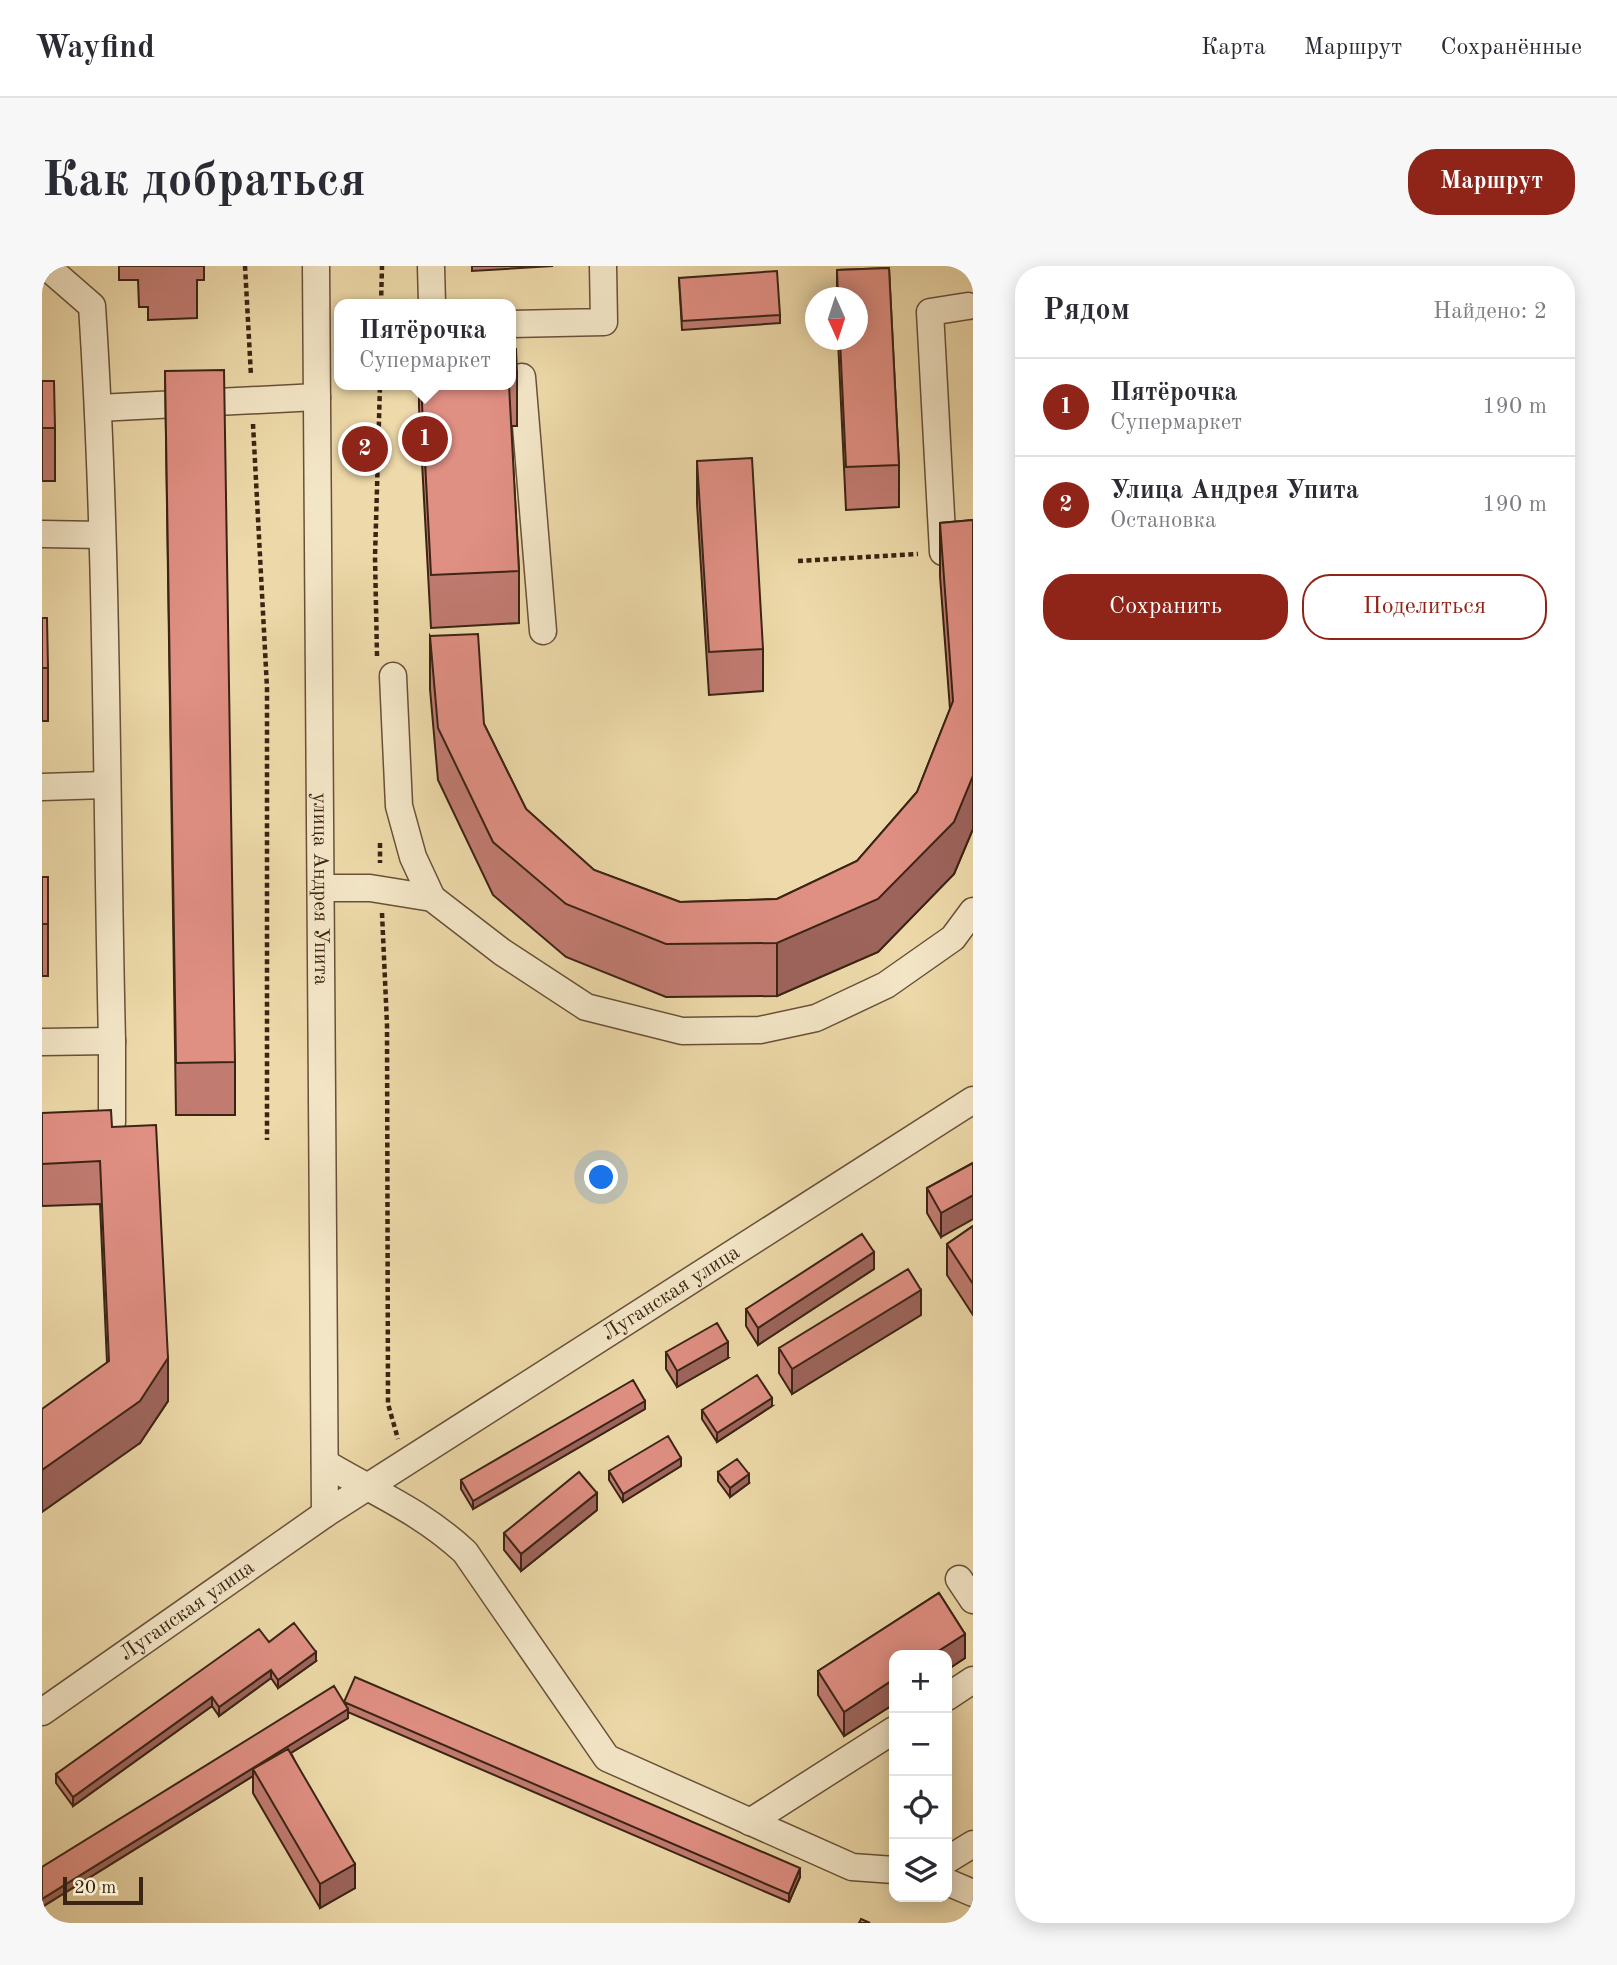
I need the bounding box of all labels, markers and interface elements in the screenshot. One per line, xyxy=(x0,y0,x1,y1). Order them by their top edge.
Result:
text: Wayfind xyxy=(35,32,155,65)
text: Карта xyxy=(1201,36,1266,60)
text: Маршрут xyxy=(1304,36,1402,60)
text: Сохранённые xyxy=(1440,36,1582,60)
button: Маршрут xyxy=(1408,149,1575,215)
text: Как добраться xyxy=(42,158,366,207)
north arrow xyxy=(805,287,868,350)
text: Рядом xyxy=(1043,296,1130,326)
popup xyxy=(334,299,516,390)
text: Найдено: 2 xyxy=(1433,300,1547,323)
text: Пятёрочка xyxy=(359,318,486,344)
text: Супермаркет xyxy=(359,349,491,372)
text: Пятёрочка xyxy=(1110,380,1238,406)
text: 1 xyxy=(1059,395,1073,418)
text: 190 m xyxy=(1482,395,1547,418)
text: Супермаркет xyxy=(1110,411,1242,434)
pin: 1 xyxy=(402,413,448,465)
pin: 2 xyxy=(342,423,388,475)
text: Улица Андрея Упита xyxy=(1110,478,1359,504)
text: 2 xyxy=(1059,493,1073,516)
text: 190 m xyxy=(1482,493,1547,516)
text: Остановка xyxy=(1110,509,1216,532)
button: Сохранить xyxy=(1043,574,1288,640)
button: Поделиться xyxy=(1302,574,1547,640)
street label: улица Андрея Упита xyxy=(309,793,332,985)
your location xyxy=(584,1160,618,1194)
street label: Луганская улица xyxy=(599,1241,743,1344)
street label: Луганская улица xyxy=(116,1556,258,1665)
map controls xyxy=(889,1650,952,1902)
button: + xyxy=(889,1650,952,1713)
button: − xyxy=(889,1713,952,1776)
button: locate xyxy=(889,1776,952,1839)
button: layers xyxy=(889,1839,952,1902)
scale bar xyxy=(63,1874,144,1906)
text: 20 m xyxy=(74,1879,116,1898)

